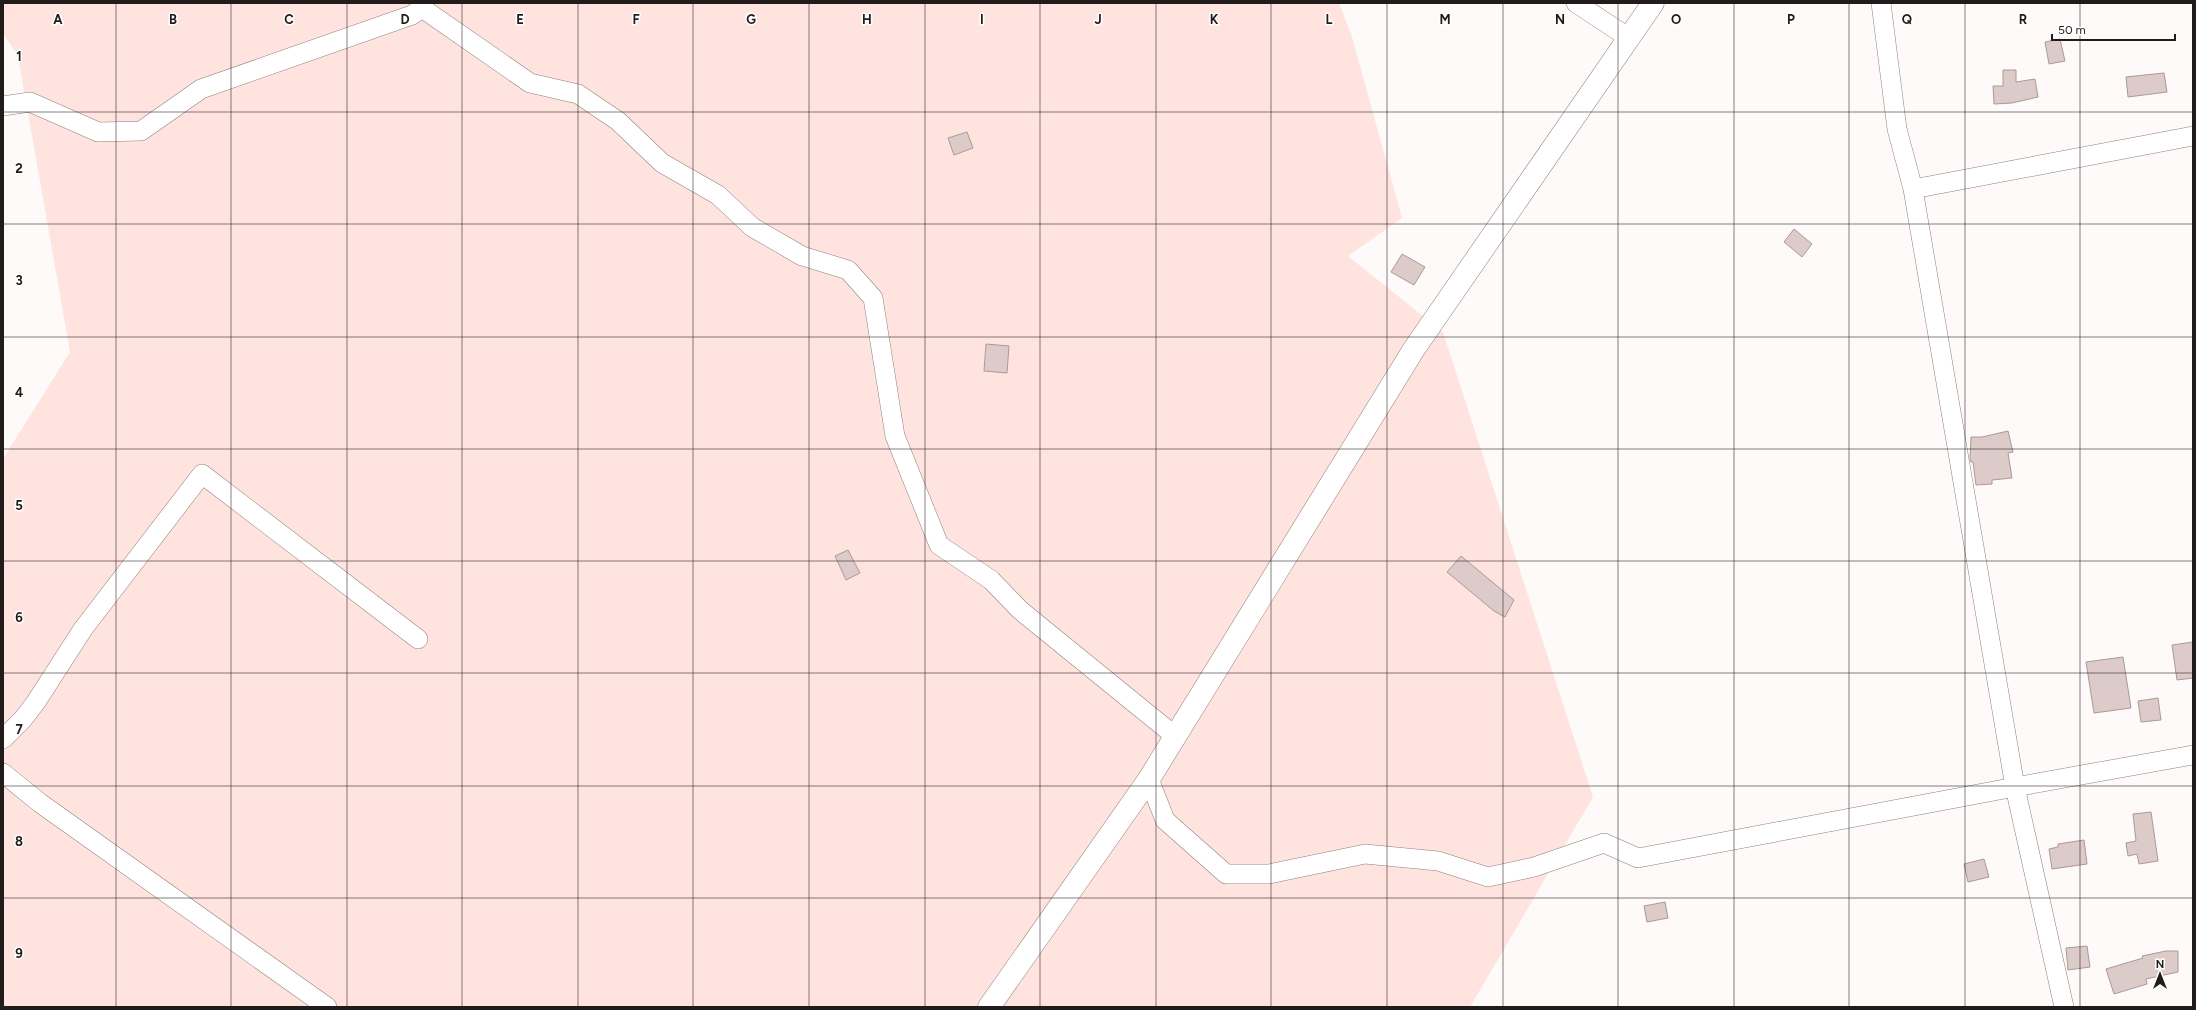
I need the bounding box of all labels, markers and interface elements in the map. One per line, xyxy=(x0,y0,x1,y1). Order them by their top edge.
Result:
text: A xyxy=(53,12,63,27)
text: B xyxy=(169,12,177,27)
text: C xyxy=(284,12,294,27)
text: D xyxy=(400,12,410,27)
text: E xyxy=(516,12,524,27)
text: F xyxy=(632,12,640,27)
text: G xyxy=(746,12,756,27)
text: H xyxy=(862,12,872,27)
text: I xyxy=(980,12,984,27)
text: J xyxy=(1094,12,1102,27)
text: K xyxy=(1210,12,1219,27)
text: L xyxy=(1326,12,1333,27)
text: M xyxy=(1439,12,1451,27)
text: N xyxy=(1555,12,1565,27)
text: O xyxy=(1671,12,1681,27)
text: P xyxy=(1787,12,1795,27)
text: Q xyxy=(1902,12,1912,27)
text: R xyxy=(2019,12,2028,27)
scale bar xyxy=(2052,16,2175,42)
text: 50 m xyxy=(2058,23,2086,37)
text: 1 xyxy=(16,49,22,64)
text: 2 xyxy=(15,161,23,176)
text: 3 xyxy=(15,273,23,288)
text: 4 xyxy=(15,385,23,400)
text: 5 xyxy=(15,498,23,513)
text: 6 xyxy=(15,610,23,625)
text: 7 xyxy=(15,722,23,737)
text: 8 xyxy=(15,834,23,849)
text: 9 xyxy=(15,946,23,961)
north arrow xyxy=(2140,954,2180,994)
text: N xyxy=(2156,958,2164,971)

